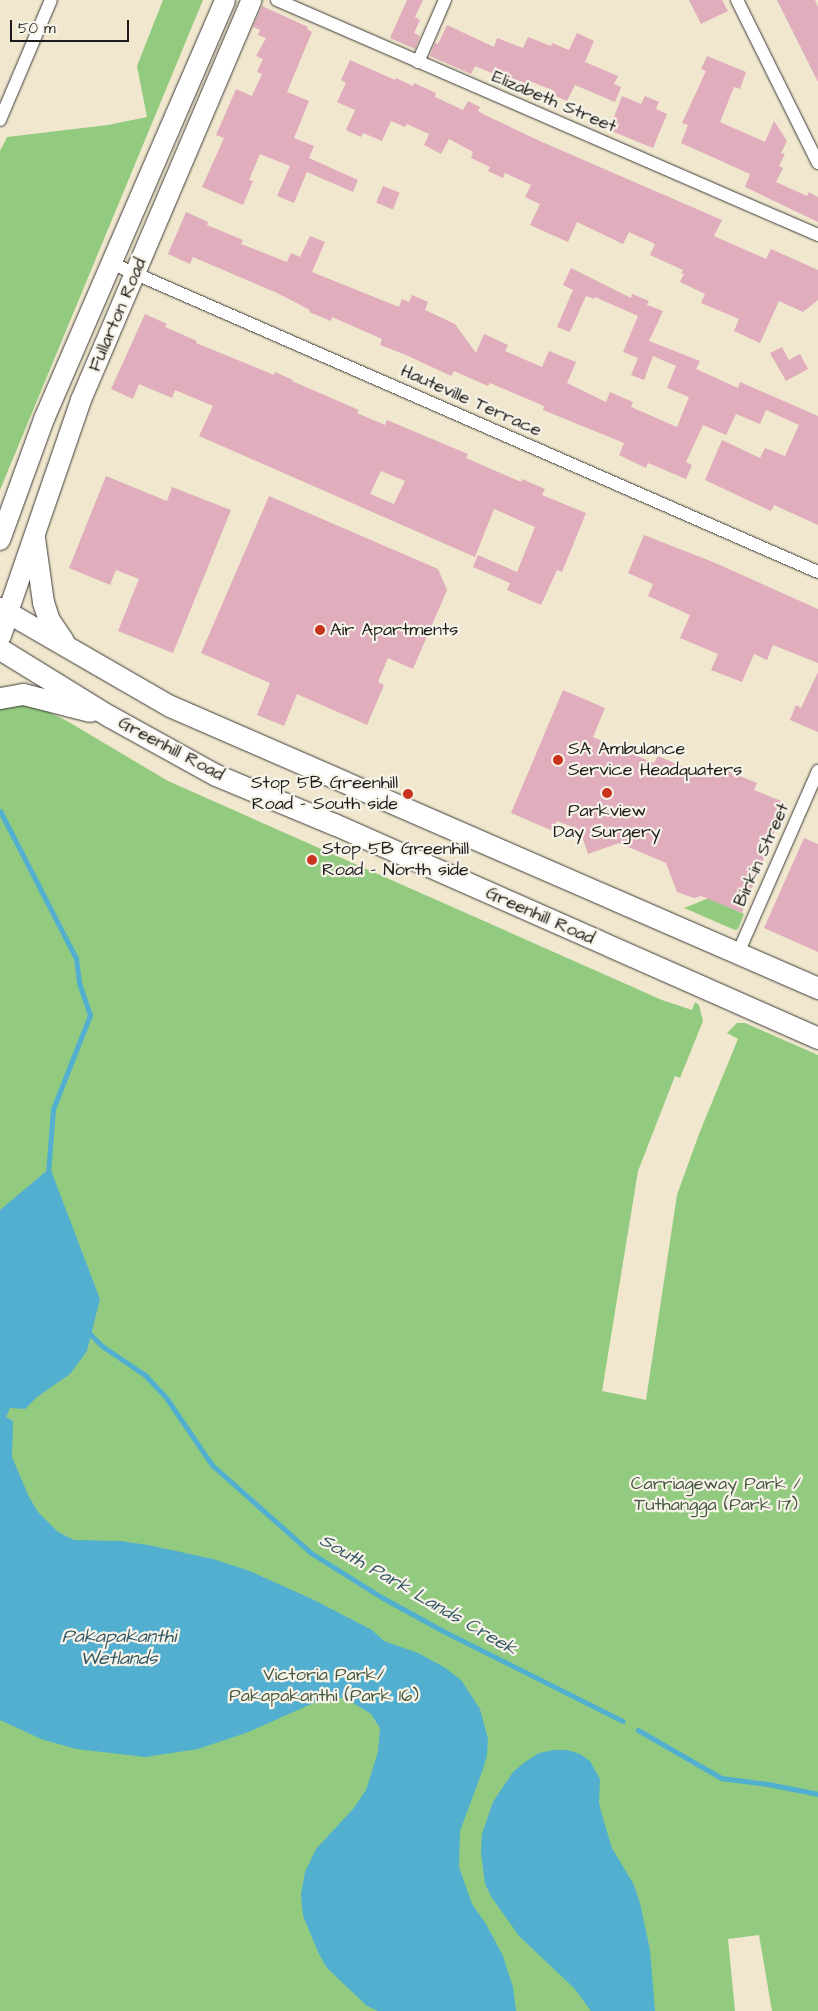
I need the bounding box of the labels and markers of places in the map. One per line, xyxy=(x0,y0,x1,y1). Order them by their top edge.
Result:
place label: Air Apartments xyxy=(330,619,458,641)
marker: Air Apartments xyxy=(314,624,326,636)
place label: SA Ambulance Service Headquaters xyxy=(568,739,742,782)
marker: SA Ambulance Service Headquaters xyxy=(552,754,564,766)
place label: Stop 5B Greenhill Road - South side xyxy=(251,773,398,816)
marker: Parkview Day Surgery xyxy=(601,787,613,799)
marker: Stop 5B Greenhill Road - South side xyxy=(402,788,414,800)
place label: Parkview Day Surgery xyxy=(553,801,661,844)
place label: Stop 5B Greenhill Road - North side xyxy=(322,839,469,882)
marker: Stop 5B Greenhill Road - North side xyxy=(306,854,318,866)

